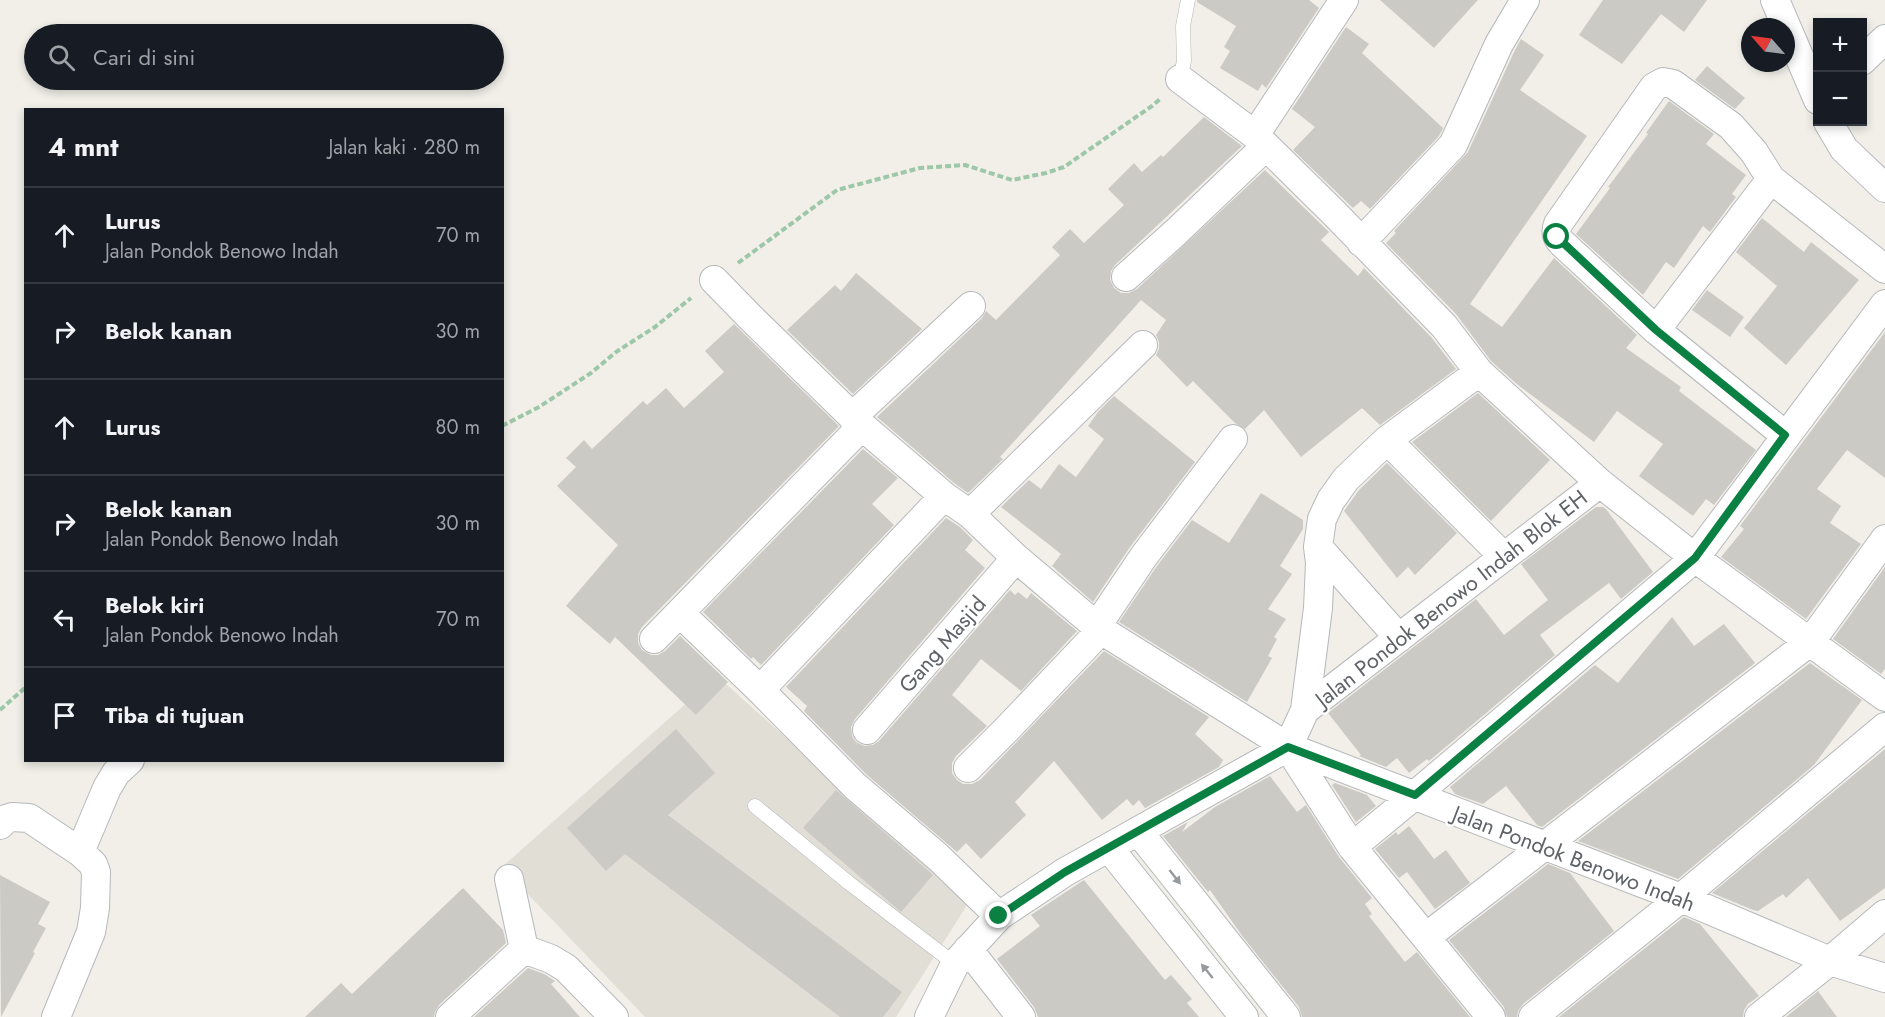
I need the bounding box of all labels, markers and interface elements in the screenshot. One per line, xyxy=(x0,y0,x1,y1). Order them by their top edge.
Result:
north arrow xyxy=(1741,18,1795,72)
map controls xyxy=(1813,18,1867,126)
button: + xyxy=(1813,18,1867,72)
search box xyxy=(24,24,504,90)
icon: search xyxy=(45,41,78,74)
text: Cari di sini xyxy=(93,41,195,73)
button: − xyxy=(1813,72,1867,126)
text: 4 mnt xyxy=(48,128,119,166)
text: Jalan kaki · 280 m xyxy=(329,133,480,162)
text: Lurus xyxy=(105,205,161,237)
icon: ahead xyxy=(48,219,81,252)
text: 70 m xyxy=(436,221,480,250)
route start xyxy=(1543,223,1569,249)
text: Jalan Pondok Benowo Indah xyxy=(105,237,339,266)
icon: right xyxy=(48,315,81,348)
text: Belok kanan xyxy=(105,315,232,347)
text: 30 m xyxy=(435,317,480,346)
icon: ahead xyxy=(48,411,81,444)
text: Lurus xyxy=(105,411,161,443)
text: 80 m xyxy=(435,413,480,442)
street label: Jalan Pondok Benowo Indah Blok EH xyxy=(1306,482,1594,716)
text: Belok kanan xyxy=(105,493,232,525)
icon: right xyxy=(48,507,81,540)
text: 30 m xyxy=(435,509,480,538)
text: Jalan Pondok Benowo Indah xyxy=(105,525,339,554)
street label: Gang Masjid xyxy=(891,588,993,700)
text: Belok kiri xyxy=(105,589,204,621)
icon: left xyxy=(48,603,81,636)
text: 70 m xyxy=(436,605,480,634)
text: Jalan Pondok Benowo Indah xyxy=(105,621,339,650)
icon: arrive xyxy=(48,699,81,732)
text: Tiba di tujuan xyxy=(105,699,244,731)
street label: Jalan Pondok Benowo Indah xyxy=(1445,796,1700,919)
one-way arrow xyxy=(1168,869,1181,885)
route end xyxy=(985,902,1011,928)
one-way arrow xyxy=(1201,963,1214,979)

